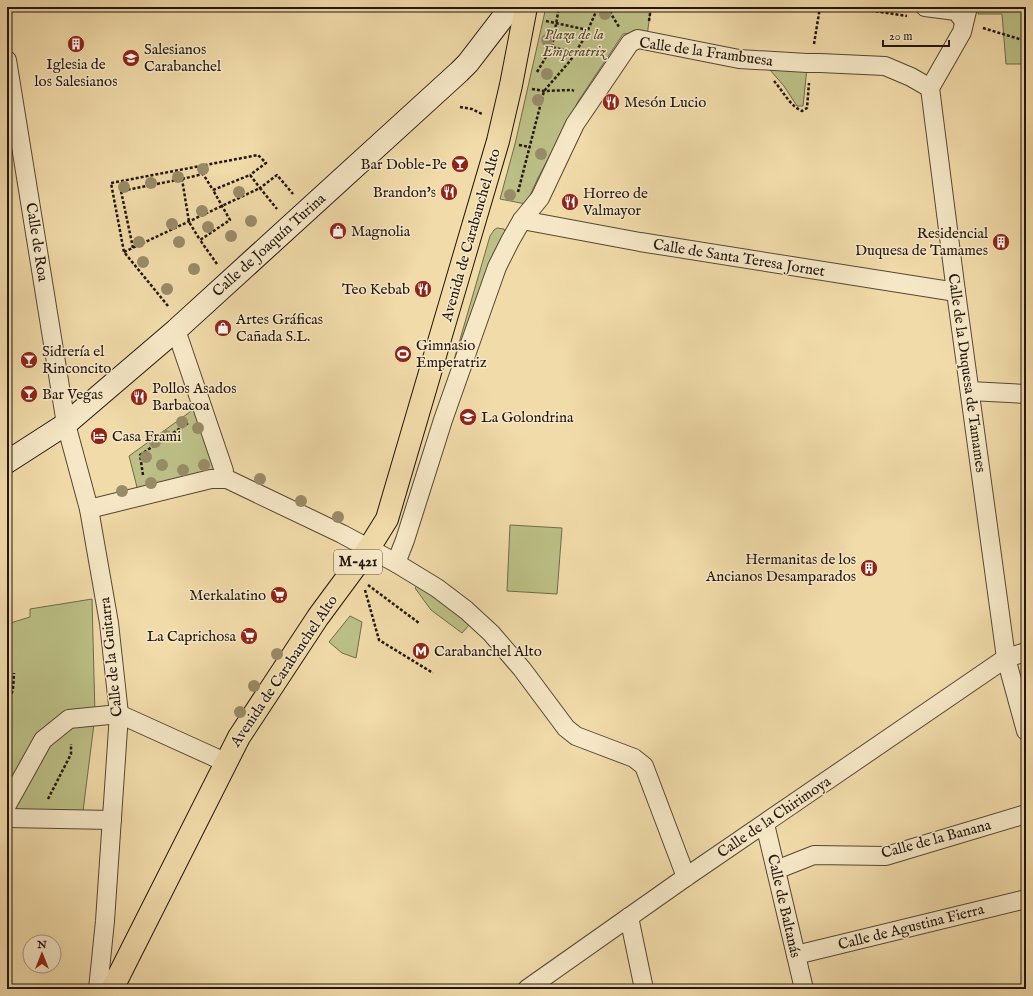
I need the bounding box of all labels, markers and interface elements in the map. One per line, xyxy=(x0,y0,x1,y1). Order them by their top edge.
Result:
scale bar xyxy=(883,22,949,48)
park label: Plaza de la Emperatriz xyxy=(542,25,607,61)
text: 20 m xyxy=(889,29,912,44)
street label: Calle de la Frambuesa xyxy=(638,33,775,71)
building icon: Iglesia de los Salesianos xyxy=(66,34,86,54)
place label: Salesianos Carabanchel xyxy=(144,40,222,76)
school or university icon: Salesianos Carabanchel xyxy=(121,48,141,68)
place label: Iglesia de los Salesianos xyxy=(35,55,117,91)
restaurant icon: Mesón Lucio xyxy=(601,92,621,112)
place label: Mesón Lucio xyxy=(624,93,706,112)
street label: Avenida de Carabanchel Alto xyxy=(437,146,505,325)
bar icon: Bar Doble-Pe xyxy=(450,154,470,174)
place label: Bar Doble-Pe xyxy=(360,155,447,174)
restaurant icon: Brandon's xyxy=(439,182,459,202)
place label: Brandon's xyxy=(373,183,436,202)
place label: Horreo de Valmayor xyxy=(582,184,648,220)
street label: Calle de Joaquín Turina xyxy=(208,189,330,301)
restaurant icon: Horreo de Valmayor xyxy=(560,192,580,212)
street label: Calle de Roa xyxy=(21,201,53,283)
shop icon: Magnolia xyxy=(328,221,348,241)
place label: Magnolia xyxy=(351,222,411,241)
place label: Residencial Duquesa de Tamames xyxy=(855,224,989,260)
building icon: Residencial Duquesa de Tamames xyxy=(991,232,1011,252)
street label: Calle de Santa Teresa Jornet xyxy=(652,235,826,281)
street label: Calle de la Duquesa de Tamames xyxy=(944,272,990,474)
restaurant icon: Teo Kebab xyxy=(413,279,433,299)
place label: Teo Kebab xyxy=(342,280,410,299)
place label: Artes Gráficas Cañada S.L. xyxy=(235,310,323,346)
shop icon: Artes Gráficas Cañada S.L. xyxy=(213,318,233,338)
place label: Gimnasio Emperatriz xyxy=(416,336,487,372)
place label: Sidrería el Rinconcito xyxy=(42,342,111,378)
sports icon: Gimnasio Emperatriz xyxy=(393,344,413,364)
bar icon: Sidrería el Rinconcito xyxy=(19,350,39,370)
place label: Pollos Asados Barbacoa xyxy=(152,379,236,415)
bar icon: Bar Vegas xyxy=(19,384,39,404)
place label: Bar Vegas xyxy=(42,385,103,404)
restaurant icon: Pollos Asados Barbacoa xyxy=(129,387,149,407)
school or university icon: La Golondrina xyxy=(458,407,478,427)
place label: La Golondrina xyxy=(481,408,574,427)
hotel icon: Casa Frami xyxy=(89,426,109,446)
place label: Casa Frami xyxy=(112,427,181,446)
road number: M-421 xyxy=(334,550,382,574)
place label: Hermanitas de los Ancianos Desamparados xyxy=(705,550,856,586)
building icon: Hermanitas de los Ancianos Desamparados xyxy=(859,558,879,578)
supermarket icon: Merkalatino xyxy=(269,585,289,605)
place label: Merkalatino xyxy=(189,586,266,605)
street label: Avenida de Carabanchel Alto xyxy=(226,592,342,751)
street label: Calle de la Guitarra xyxy=(95,596,127,718)
supermarket icon: La Caprichosa xyxy=(239,626,259,646)
place label: La Caprichosa xyxy=(147,627,237,646)
metro station icon: Carabanchel Alto xyxy=(411,641,431,661)
place label: Carabanchel Alto xyxy=(434,642,542,661)
street label: Calle de la Chirimoya xyxy=(714,772,835,862)
street label: Calle de la Banana xyxy=(879,815,993,863)
street label: Calle de Baltanás xyxy=(763,852,805,960)
street label: Calle de Agustina Fierra xyxy=(836,900,986,954)
north arrow xyxy=(22,934,62,974)
text: N xyxy=(36,938,47,952)

